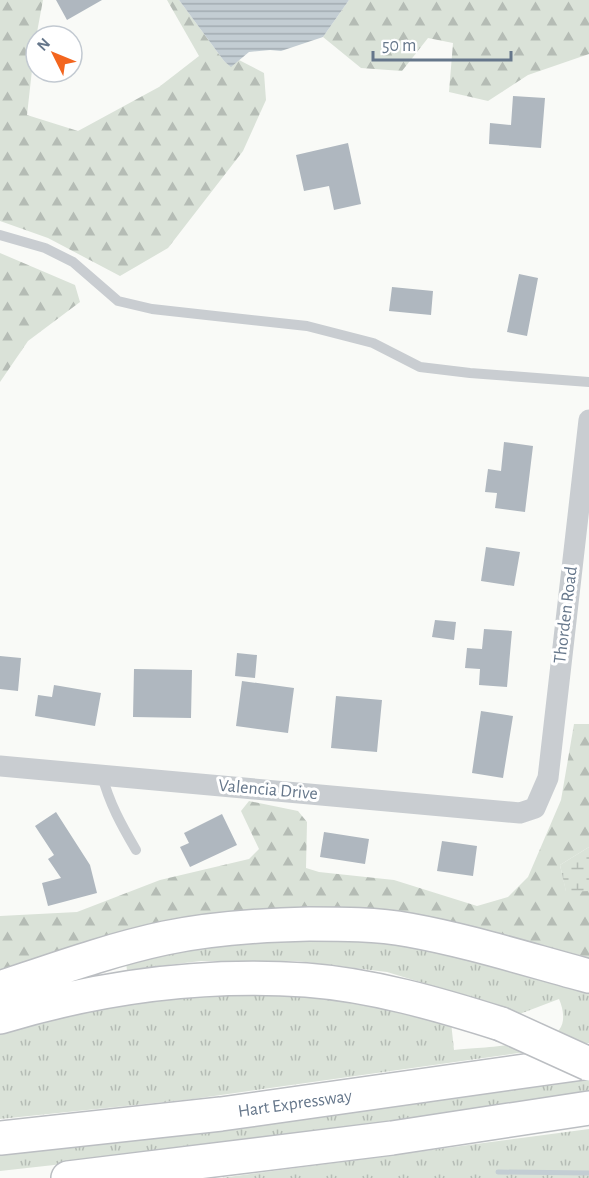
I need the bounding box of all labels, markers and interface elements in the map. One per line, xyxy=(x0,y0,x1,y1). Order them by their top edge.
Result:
north arrow xyxy=(24,24,84,84)
scale bar xyxy=(373,24,511,62)
text: N xyxy=(34,35,53,54)
text: 50 m xyxy=(382,37,416,55)
street label: Thorden Road xyxy=(551,565,581,665)
street label: Valencia Drive xyxy=(218,777,318,803)
street label: Hart Expressway xyxy=(237,1087,354,1121)

